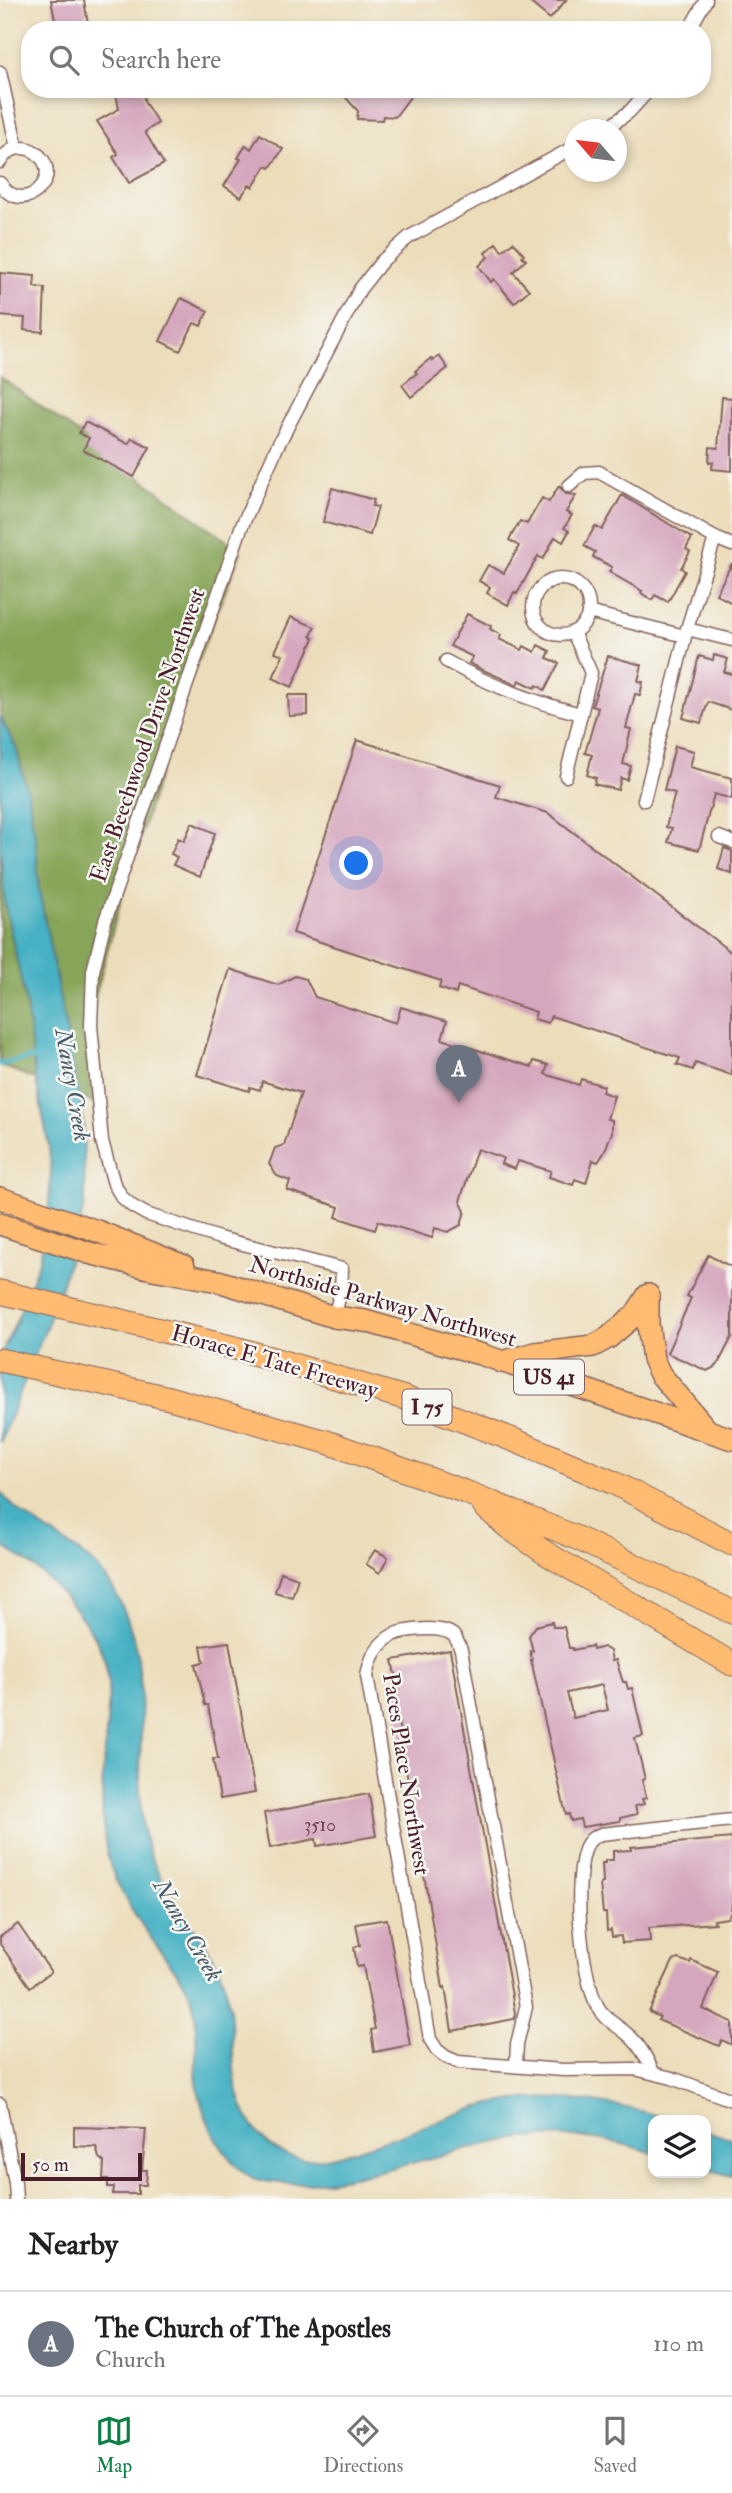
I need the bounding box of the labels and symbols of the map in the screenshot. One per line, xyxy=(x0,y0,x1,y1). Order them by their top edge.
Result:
north arrow xyxy=(564,119,627,182)
street label: East Beechwood Drive Northwest xyxy=(83,584,212,886)
your location xyxy=(339,846,373,880)
water label: Nancy Creek xyxy=(47,1024,98,1144)
pin: A xyxy=(436,1045,482,1103)
street label: Northside Parkway Northwest xyxy=(246,1249,520,1354)
street label: Horace E Tate Freeway xyxy=(168,1318,382,1405)
road number: US 41 xyxy=(514,1360,584,1394)
road number: I 75 xyxy=(402,1390,452,1424)
street label: Paces Place Northwest xyxy=(376,1671,437,1877)
house number: 3510 xyxy=(304,1813,336,1837)
water label: Nancy Creek xyxy=(145,1871,229,1987)
scale bar xyxy=(21,2150,142,2182)

